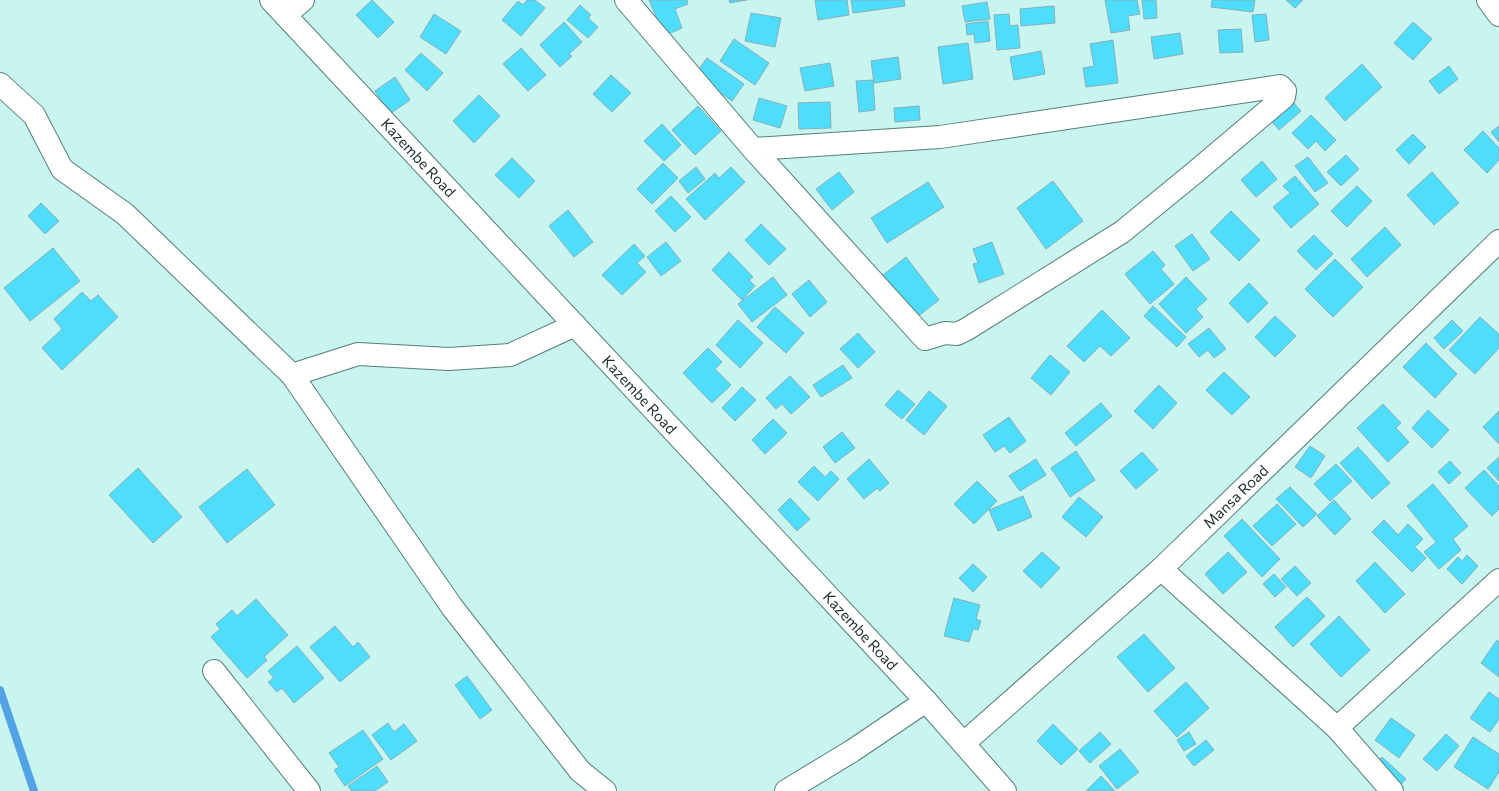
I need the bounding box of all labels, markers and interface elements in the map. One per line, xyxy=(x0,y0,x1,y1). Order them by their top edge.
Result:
street label: Kazembe Road xyxy=(378,114,460,200)
street label: Kazembe Road xyxy=(599,351,681,437)
street label: Mansa Road xyxy=(1199,461,1271,532)
street label: Kazembe Road xyxy=(820,587,902,673)

